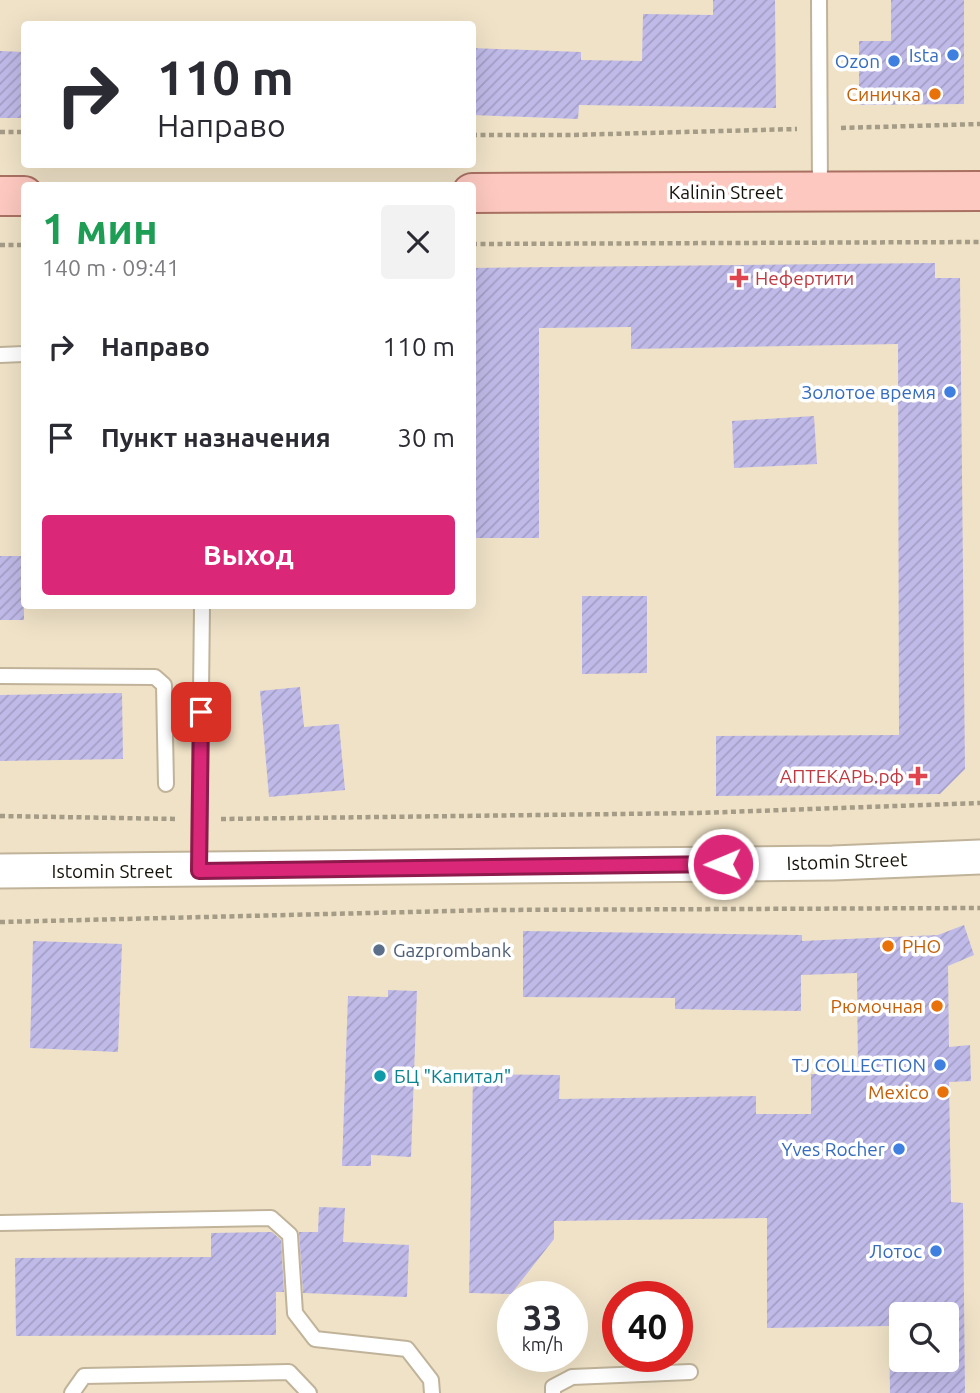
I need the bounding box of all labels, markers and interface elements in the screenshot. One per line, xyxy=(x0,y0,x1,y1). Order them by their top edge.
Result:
place label: Ista xyxy=(909,44,939,66)
marker: Ista xyxy=(945,47,961,63)
icon: right xyxy=(42,49,133,140)
text: 110 m xyxy=(157,49,294,104)
place label: Ozon xyxy=(835,50,880,72)
marker: Ozon xyxy=(886,53,902,69)
place label: Синичка xyxy=(846,83,921,105)
marker: Синичка xyxy=(927,86,943,102)
text: Направо xyxy=(157,107,286,143)
street label: Kalinin Street xyxy=(669,181,784,203)
text: 1 мин xyxy=(42,205,158,252)
button: close xyxy=(381,205,455,279)
text: 140 m · 09:41 xyxy=(42,255,180,280)
place label: Нефертити xyxy=(755,267,854,289)
marker: Нефертити xyxy=(729,268,749,288)
icon: right xyxy=(42,328,80,366)
text: Направо xyxy=(101,332,210,361)
text: 110 m xyxy=(383,332,455,361)
place label: Золотое время xyxy=(801,381,936,403)
marker: Золотое время xyxy=(942,384,958,400)
icon: arrive xyxy=(42,419,80,457)
text: Пункт назначения xyxy=(101,423,331,452)
text: 30 m xyxy=(397,423,455,452)
button: Выход xyxy=(42,515,455,595)
pin xyxy=(171,682,231,742)
icon: arrive xyxy=(182,693,220,731)
place label: АПТЕКАРЬ.рф xyxy=(780,765,904,787)
marker: АПТЕКАРЬ.рф xyxy=(910,768,926,784)
position arrow xyxy=(686,827,760,901)
street label: Istomin Street xyxy=(786,848,908,874)
street label: Istomin Street xyxy=(52,860,173,882)
place label: PHO xyxy=(902,935,941,957)
marker: PHO xyxy=(880,938,896,954)
place label: Gazprombank xyxy=(393,939,512,961)
marker: Gazprombank xyxy=(371,942,387,958)
place label: Рюмочная xyxy=(831,995,923,1017)
marker: Рюмочная xyxy=(929,998,945,1014)
place label: TJ COLLECTION xyxy=(792,1054,926,1076)
marker: TJ COLLECTION xyxy=(932,1057,948,1073)
place label: БЦ "Капитал" xyxy=(394,1065,511,1087)
marker: БЦ "Капитал" xyxy=(372,1068,388,1084)
place label: Mexico xyxy=(868,1081,929,1103)
marker: Mexico xyxy=(935,1084,951,1100)
place label: Yves Rocher xyxy=(781,1138,885,1160)
marker: Yves Rocher xyxy=(891,1141,907,1157)
place label: Лотос xyxy=(869,1240,922,1262)
marker: Лотос xyxy=(928,1243,944,1259)
speed limit sign: 40 xyxy=(602,1281,693,1372)
text: 33 xyxy=(523,1297,562,1337)
map controls xyxy=(889,1302,959,1372)
button: search xyxy=(889,1302,959,1372)
text: km/h xyxy=(522,1334,563,1354)

